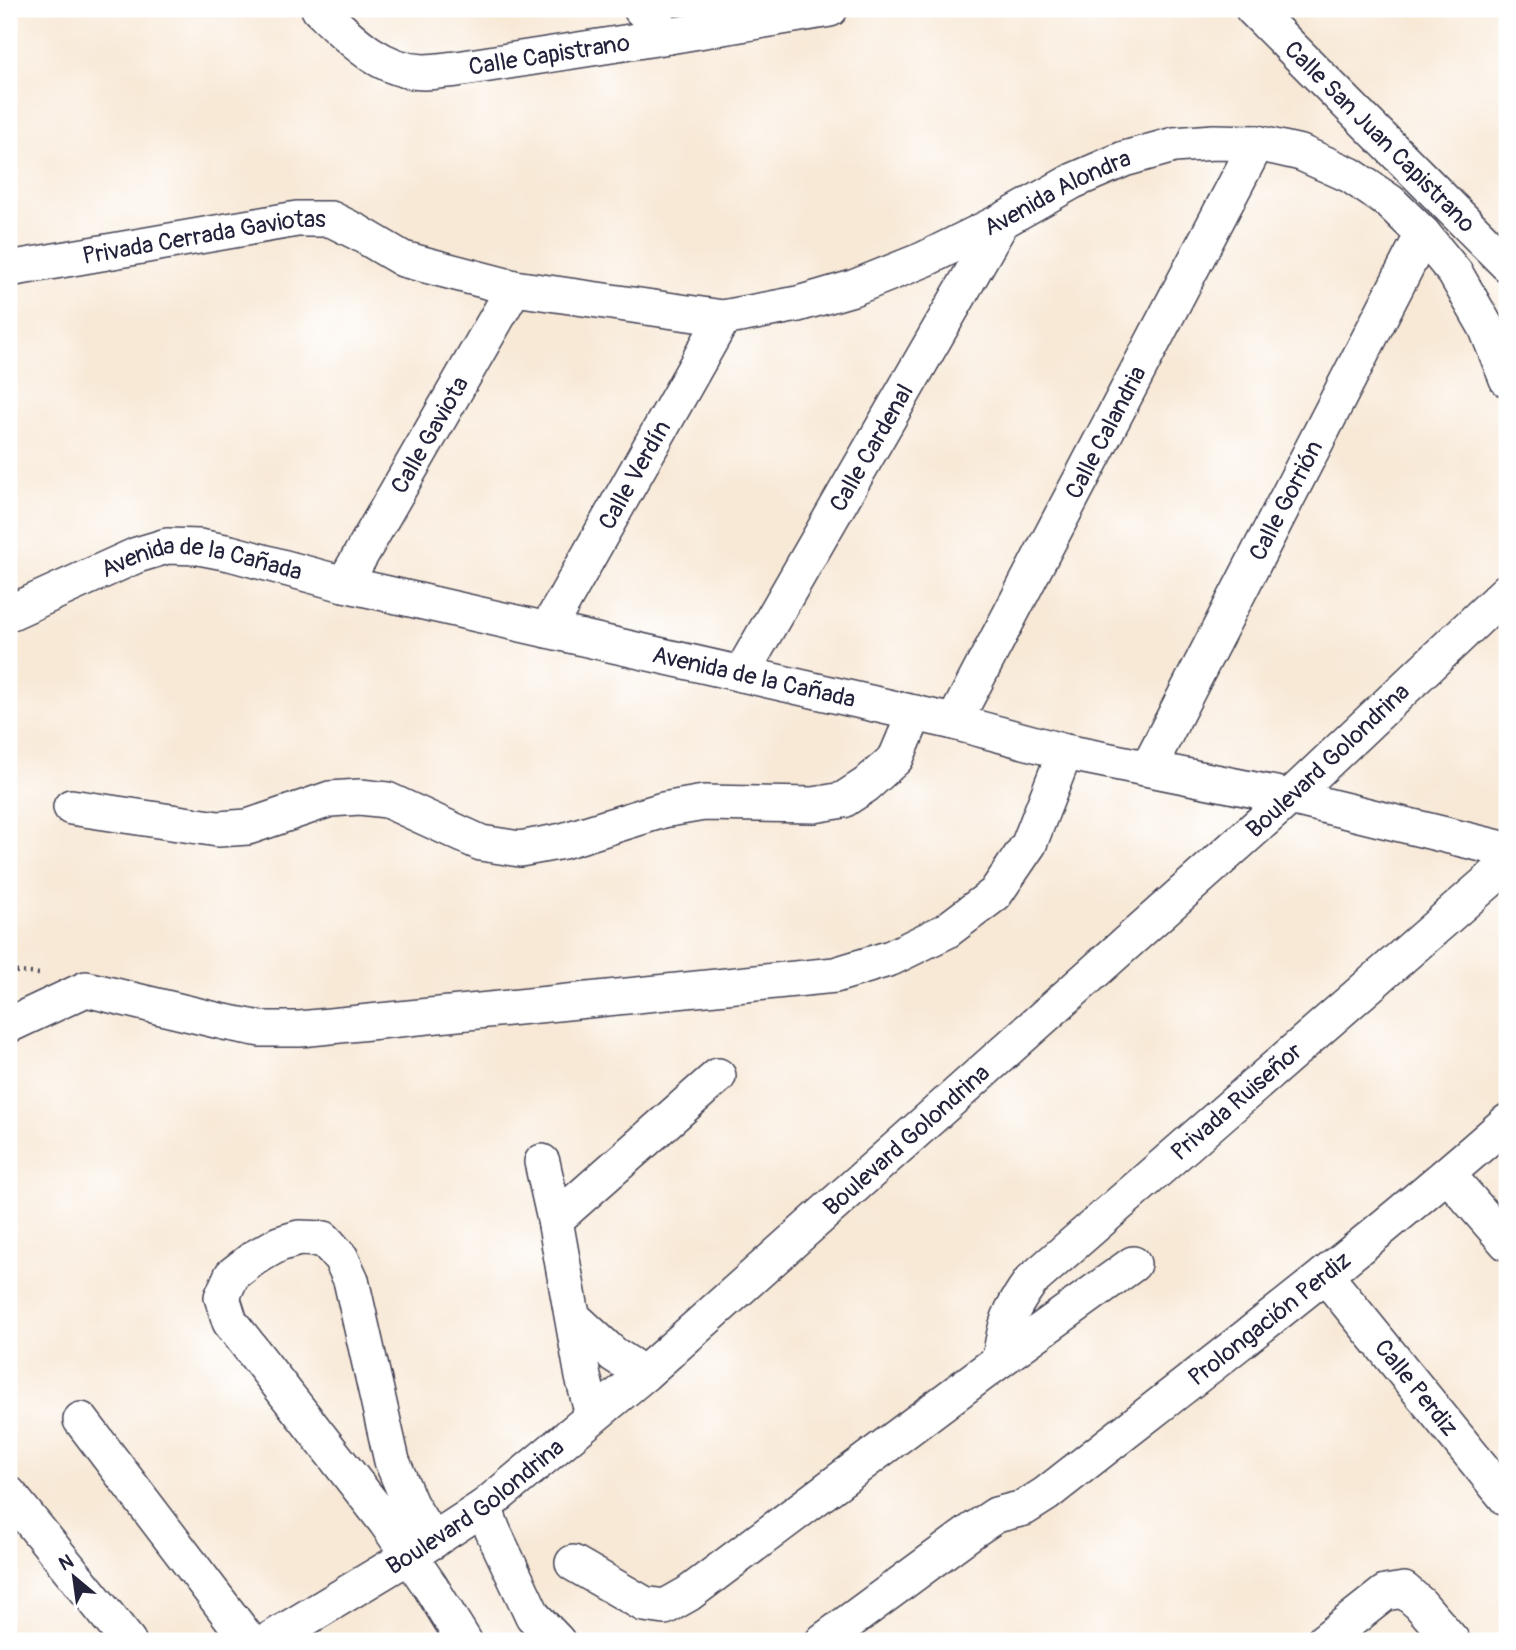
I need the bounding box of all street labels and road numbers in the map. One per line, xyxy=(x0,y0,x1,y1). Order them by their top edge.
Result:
street label: Calle Capistrano xyxy=(467,28,632,82)
street label: Calle San Juan Capistrano xyxy=(1278,35,1481,239)
street label: Avenida Alondra xyxy=(979,144,1134,243)
street label: Privada Cerrada Gaviotas xyxy=(80,205,326,271)
street label: Calle Calandria xyxy=(1059,361,1153,504)
street label: Calle Gaviota xyxy=(385,371,475,499)
street label: Calle Cardenal xyxy=(824,379,920,517)
street label: Calle Verdín xyxy=(593,415,677,535)
street label: Calle Gorrión xyxy=(1243,436,1329,566)
street label: Avenida de la Cañada xyxy=(96,532,305,587)
street label: Avenida de la Cañada xyxy=(650,640,858,714)
street label: Boulevard Golondrina xyxy=(1240,677,1416,844)
street label: Privada Ruiseñor xyxy=(1165,1036,1309,1167)
street label: Boulevard Golondrina xyxy=(818,1058,996,1222)
street label: Prolongación Perdiz xyxy=(1183,1246,1357,1392)
street label: Calle Perdiz xyxy=(1368,1334,1464,1442)
street label: Boulevard Golondrina xyxy=(381,1433,570,1581)

